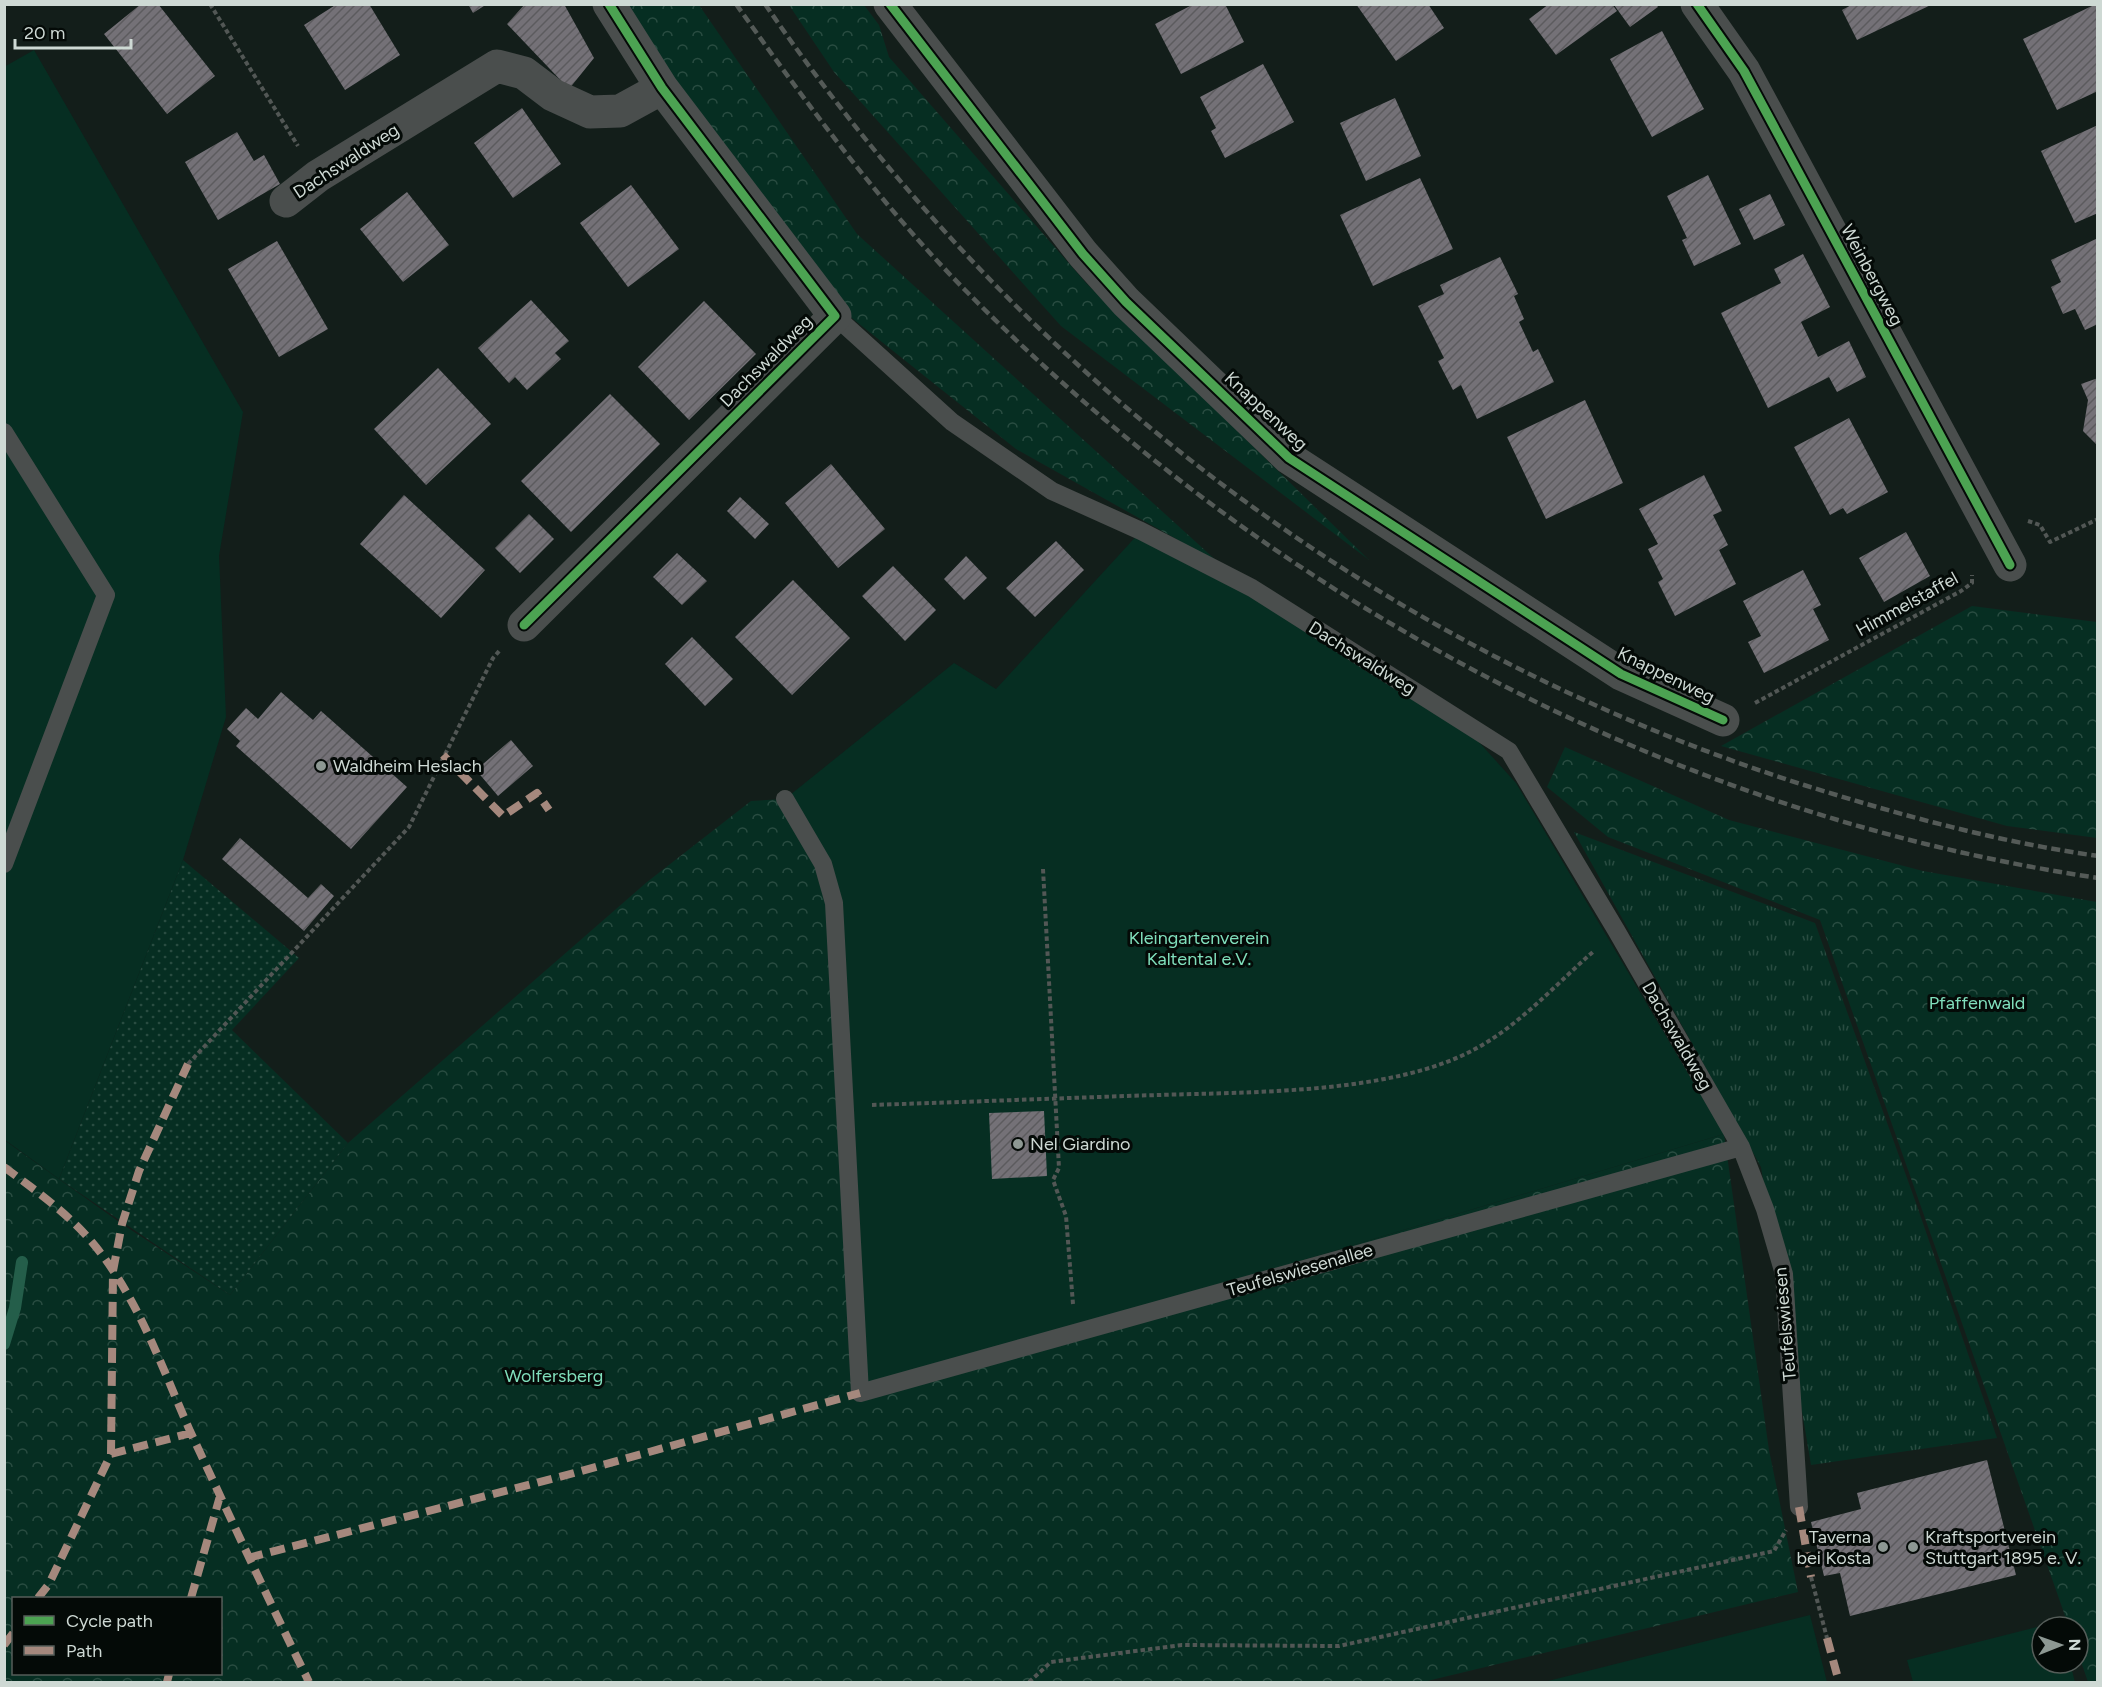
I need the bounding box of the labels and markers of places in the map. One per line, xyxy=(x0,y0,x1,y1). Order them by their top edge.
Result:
place label: Waldheim Heslach xyxy=(333,755,482,777)
marker: Waldheim Heslach xyxy=(314,759,328,773)
place label: Nel Giardino xyxy=(1030,1133,1131,1155)
marker: Nel Giardino xyxy=(1011,1137,1025,1151)
place label: Taverna bei Kosta xyxy=(1796,1526,1871,1569)
place label: Kraftsportverein Stuttgart 1895 e. V. xyxy=(1925,1526,2081,1569)
marker: Taverna bei Kosta xyxy=(1876,1540,1890,1554)
marker: Kraftsportverein Stuttgart 1895 e. V. xyxy=(1906,1540,1920,1554)

